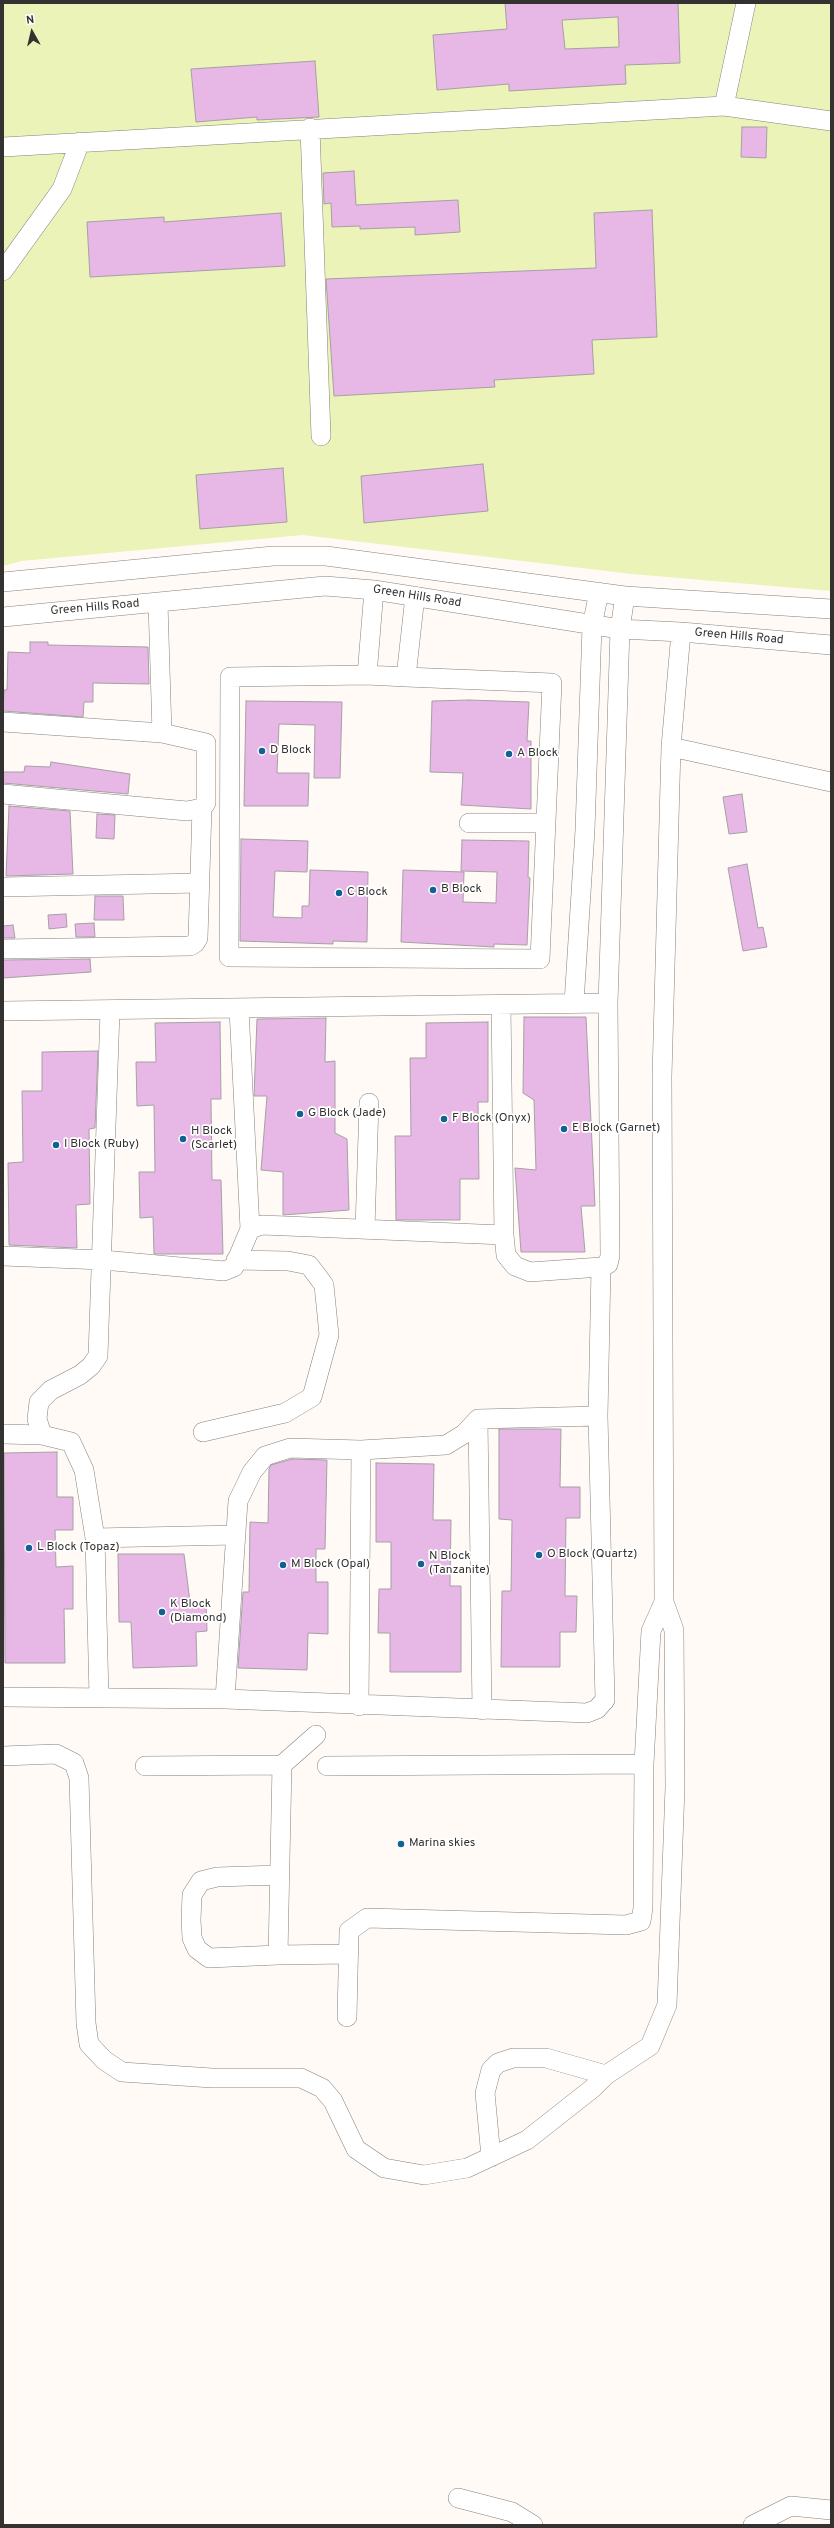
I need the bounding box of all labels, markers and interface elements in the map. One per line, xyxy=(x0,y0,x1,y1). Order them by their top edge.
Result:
north arrow xyxy=(12,12,52,52)
text: N xyxy=(25,13,35,28)
street label: Green Hills Road xyxy=(372,583,462,611)
street label: Green Hills Road xyxy=(50,597,140,619)
street label: Green Hills Road xyxy=(694,626,784,648)
place label: D Block xyxy=(270,744,311,758)
marker: D Block xyxy=(257,746,267,756)
place label: A Block xyxy=(517,747,558,761)
marker: A Block xyxy=(504,749,514,759)
place label: B Block xyxy=(441,883,482,897)
marker: B Block xyxy=(428,885,438,895)
place label: C Block xyxy=(347,886,388,900)
marker: C Block xyxy=(334,888,344,898)
place label: G Block (Jade) xyxy=(308,1107,386,1121)
marker: G Block (Jade) xyxy=(295,1109,305,1119)
place label: F Block (Onyx) xyxy=(452,1112,531,1126)
marker: F Block (Onyx) xyxy=(439,1114,449,1124)
place label: E Block (Garnet) xyxy=(572,1122,660,1136)
marker: E Block (Garnet) xyxy=(559,1124,569,1134)
place label: H Block (Scarlet) xyxy=(191,1125,237,1153)
marker: H Block (Scarlet) xyxy=(178,1134,188,1144)
place label: I Block (Ruby) xyxy=(64,1138,139,1152)
marker: I Block (Ruby) xyxy=(51,1140,61,1150)
place label: L Block (Topaz) xyxy=(37,1541,120,1555)
marker: L Block (Topaz) xyxy=(24,1543,34,1553)
place label: O Block (Quartz) xyxy=(547,1548,637,1562)
place label: N Block (Tanzanite) xyxy=(429,1550,490,1578)
marker: O Block (Quartz) xyxy=(534,1550,544,1560)
place label: M Block (Opal) xyxy=(291,1558,370,1572)
marker: N Block (Tanzanite) xyxy=(416,1559,426,1569)
marker: M Block (Opal) xyxy=(278,1560,288,1570)
place label: K Block (Diamond) xyxy=(170,1598,227,1626)
marker: K Block (Diamond) xyxy=(157,1607,167,1617)
place label: Marina skies xyxy=(409,1837,475,1851)
marker: Marina skies xyxy=(396,1839,406,1849)

